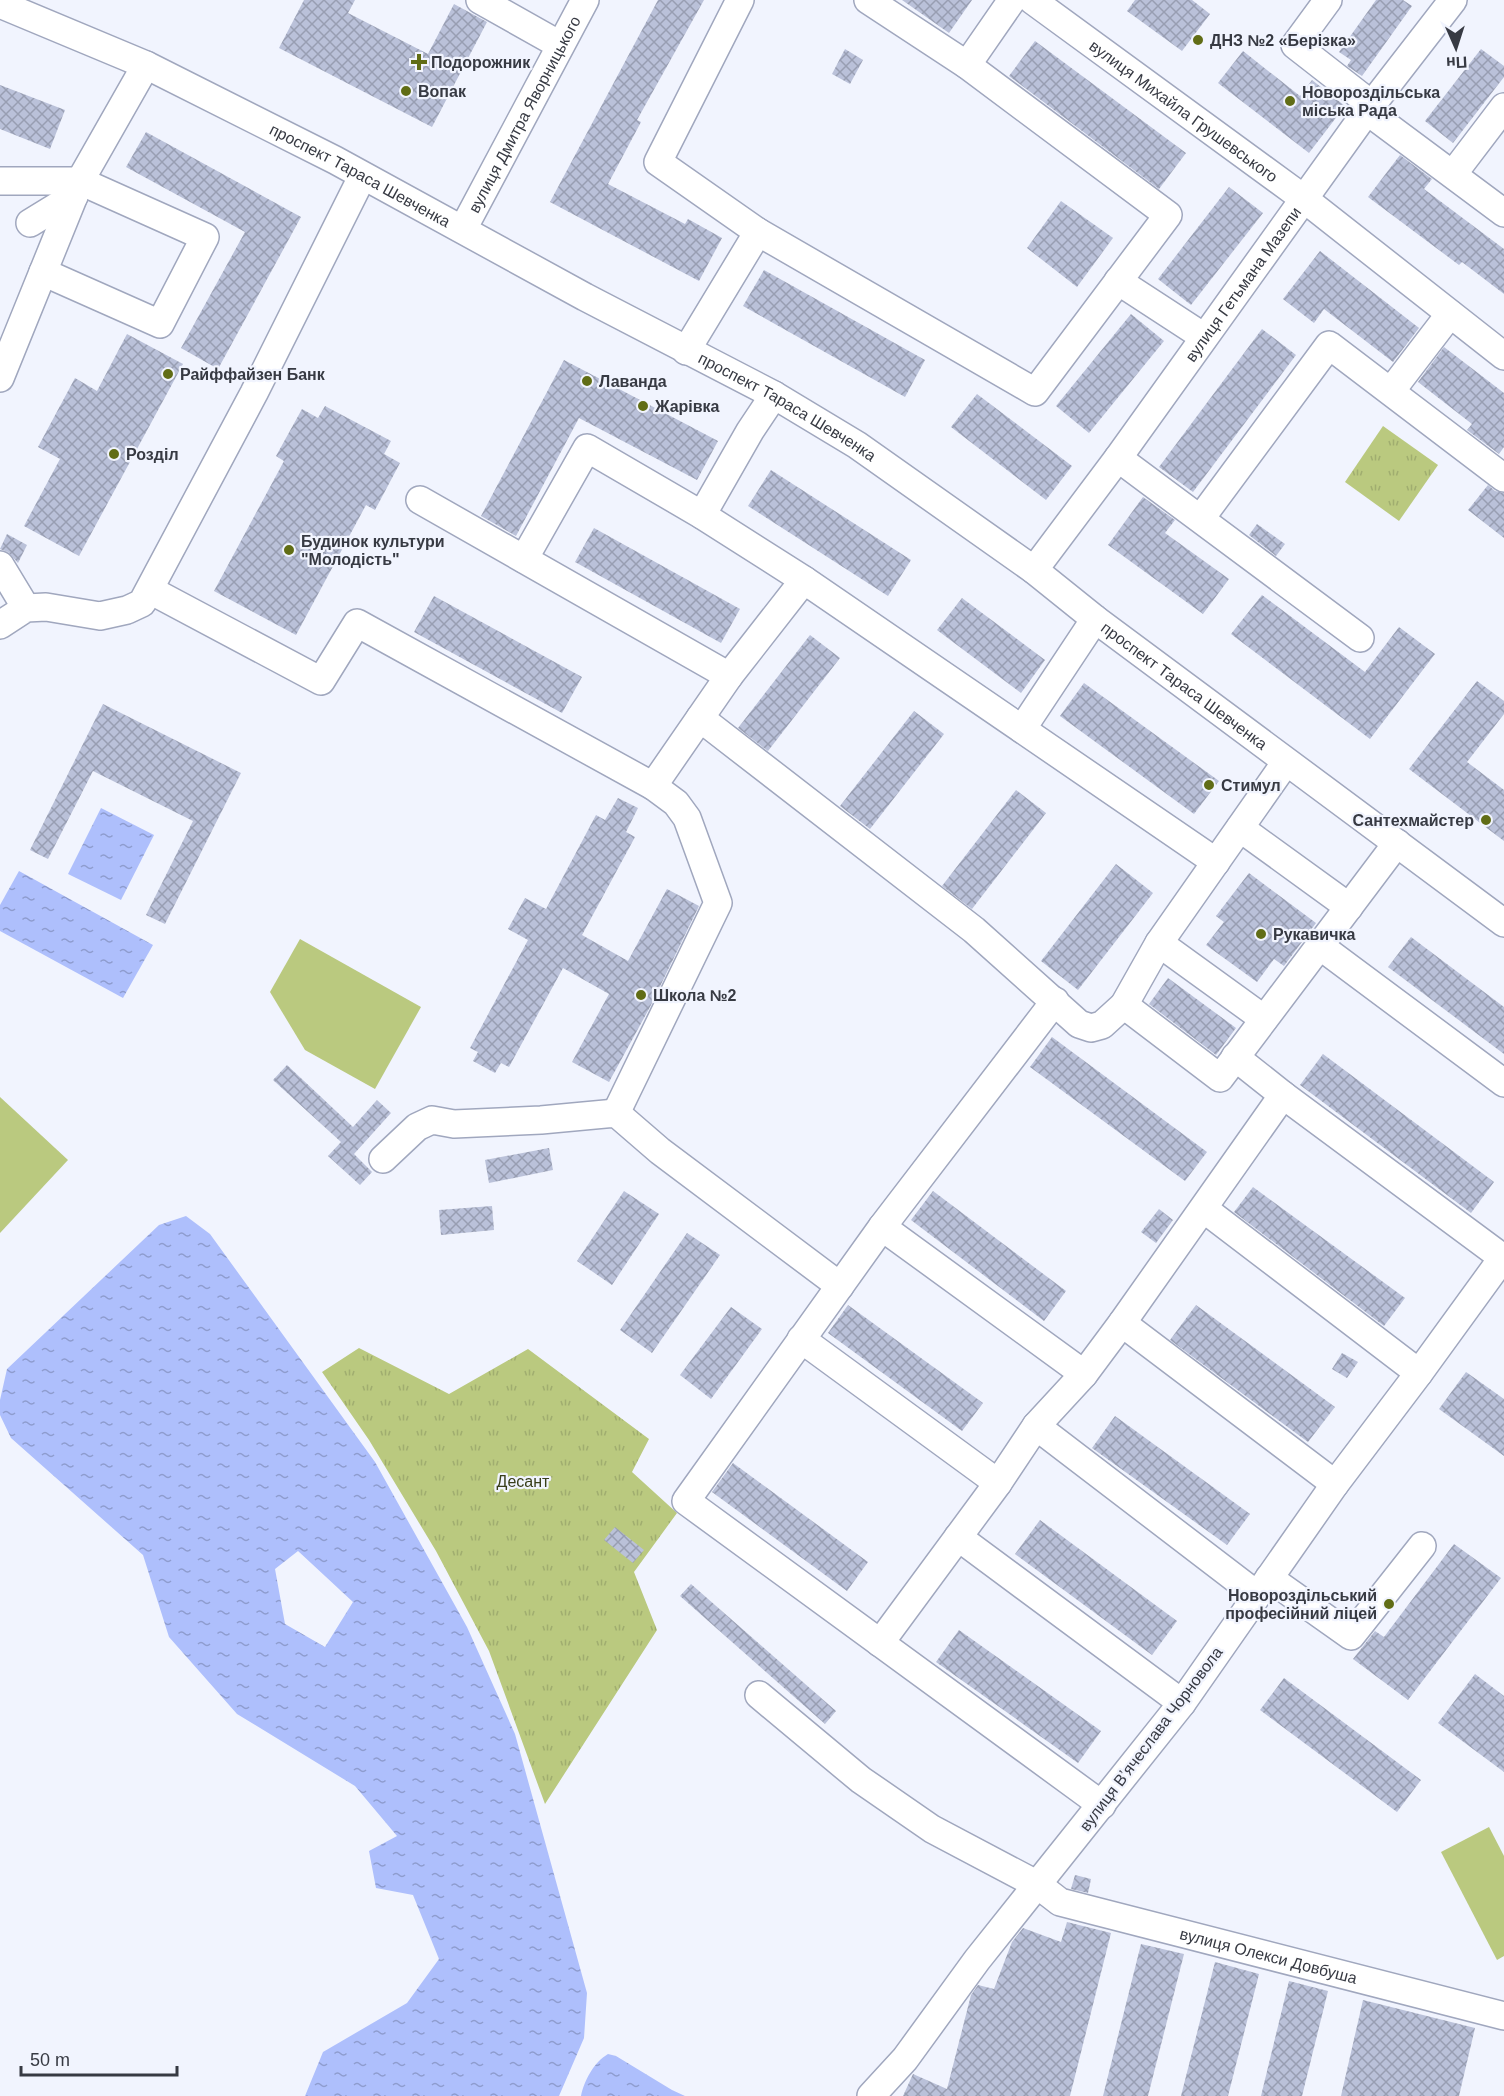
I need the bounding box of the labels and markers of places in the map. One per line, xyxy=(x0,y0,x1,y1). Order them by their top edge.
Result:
place label: ДНЗ №2 «Берізка» xyxy=(1210,32,1356,49)
marker: ДНЗ №2 «Берізка» xyxy=(1191,33,1205,47)
place label: Подорожник xyxy=(431,54,531,71)
marker: Подорожник xyxy=(412,55,426,69)
place label: Вопак xyxy=(418,83,467,100)
marker: Вопак xyxy=(399,84,413,98)
place label: Новороздільська міська Рада xyxy=(1302,84,1440,119)
marker: Новороздільська міська Рада xyxy=(1283,94,1297,108)
place label: Райффайзен Банк xyxy=(180,366,326,383)
marker: Райффайзен Банк xyxy=(161,367,175,381)
place label: Лаванда xyxy=(599,373,667,390)
marker: Лаванда xyxy=(580,374,594,388)
place label: Жарівка xyxy=(654,398,720,415)
marker: Жарівка xyxy=(636,399,650,413)
place label: Розділ xyxy=(126,446,179,463)
marker: Розділ xyxy=(107,447,121,461)
place label: Будинок культури "Молодість" xyxy=(301,533,445,568)
marker: Будинок культури "Молодість" xyxy=(282,543,296,557)
place label: Стимул xyxy=(1221,777,1281,794)
marker: Стимул xyxy=(1202,778,1216,792)
place label: Сантехмайстер xyxy=(1353,812,1474,829)
marker: Сантехмайстер xyxy=(1479,813,1493,827)
place label: Рукавичка xyxy=(1273,926,1355,943)
marker: Рукавичка xyxy=(1254,927,1268,941)
place label: Школа №2 xyxy=(653,987,737,1004)
marker: Школа №2 xyxy=(634,988,648,1002)
place label: Новороздільський професійний ліцей xyxy=(1225,1587,1377,1622)
marker: Новороздільський професійний ліцей xyxy=(1382,1597,1396,1611)

